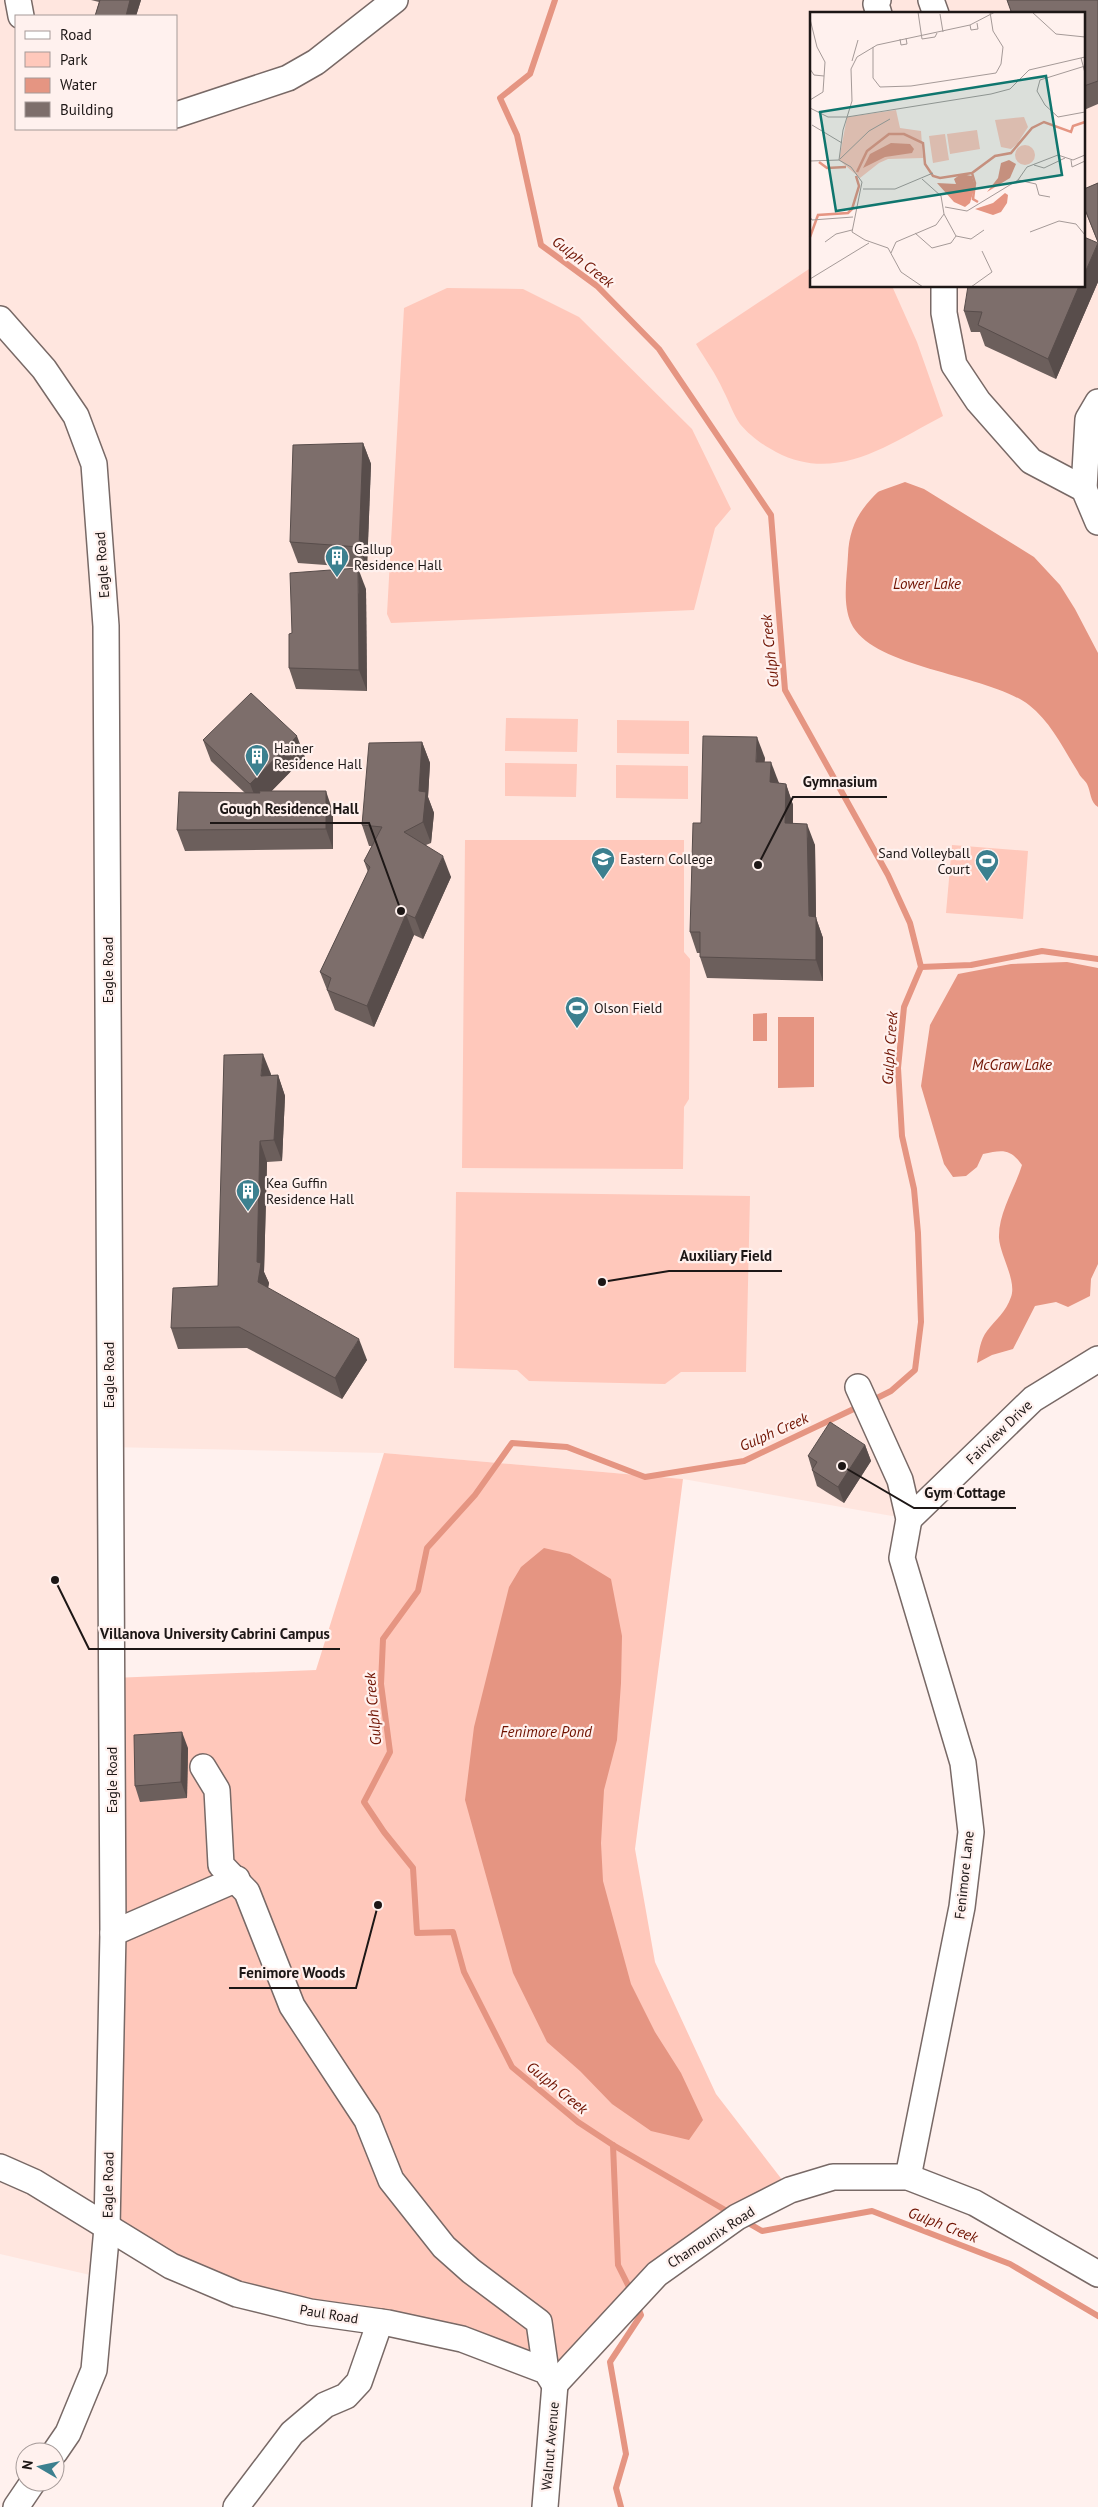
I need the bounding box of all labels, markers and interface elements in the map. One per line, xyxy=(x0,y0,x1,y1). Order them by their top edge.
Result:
inset map xyxy=(810,12,1086,288)
legend xyxy=(15,15,178,130)
text: Road xyxy=(60,25,92,44)
text: Park xyxy=(60,50,88,69)
text: Water xyxy=(60,75,97,94)
text: Building xyxy=(60,100,114,119)
water label: Gulph Creek xyxy=(549,232,619,292)
street label: Eagle Road xyxy=(91,531,113,599)
place label: Gallup Residence Hall xyxy=(354,540,442,574)
building icon: Gallup Residence Hall xyxy=(324,544,350,578)
water label: Lower Lake xyxy=(893,574,961,593)
water label: Gulph Creek xyxy=(756,612,783,688)
place label: Hainer Residence Hall xyxy=(274,739,362,773)
building icon: Hainer Residence Hall xyxy=(244,743,270,777)
callout: Gymnasium xyxy=(793,767,887,797)
text: Gymnasium xyxy=(803,772,877,791)
callout: Gough Residence Hall xyxy=(210,793,369,823)
text: Gough Residence Hall xyxy=(219,799,359,818)
place label: Sand Volleyball Court xyxy=(878,844,970,878)
school or university icon: Eastern College xyxy=(590,846,616,880)
sports icon: Sand Volleyball Court xyxy=(974,848,1000,882)
place label: Eastern College xyxy=(620,850,713,868)
street label: Eagle Road xyxy=(99,937,117,1003)
sports icon: Olson Field xyxy=(564,995,590,1029)
place label: Olson Field xyxy=(594,999,662,1017)
water label: Gulph Creek xyxy=(877,1010,902,1085)
water label: McGraw Lake xyxy=(972,1055,1052,1074)
place label: Kea Guffin Residence Hall xyxy=(266,1174,354,1208)
building icon: Kea Guffin Residence Hall xyxy=(235,1178,261,1212)
callout: Auxiliary Field xyxy=(669,1241,782,1271)
text: Auxiliary Field xyxy=(680,1246,772,1265)
street label: Eagle Road xyxy=(100,1342,118,1408)
street label: Fairview Drive xyxy=(962,1396,1036,1468)
water label: Gulph Creek xyxy=(736,1407,812,1455)
callout: Gym Cottage xyxy=(914,1478,1016,1508)
text: Gym Cottage xyxy=(924,1483,1006,1502)
callout: Villanova University Cabrini Campus xyxy=(89,1619,340,1649)
text: Villanova University Cabrini Campus xyxy=(99,1624,330,1643)
water label: Gulph Creek xyxy=(360,1670,385,1746)
water label: Fenimore Pond xyxy=(500,1722,592,1741)
street label: Eagle Road xyxy=(103,1747,121,1813)
street label: Fenimore Lane xyxy=(950,1830,978,1920)
callout: Fenimore Woods xyxy=(229,1958,356,1988)
text: Fenimore Woods xyxy=(239,1963,345,1982)
water label: Gulph Creek xyxy=(523,2057,593,2119)
street label: Eagle Road xyxy=(98,2152,118,2218)
street label: Chamounix Road xyxy=(664,2202,758,2272)
water label: Gulph Creek xyxy=(906,2203,982,2247)
street label: Paul Road xyxy=(298,2300,360,2328)
street label: Walnut Avenue xyxy=(537,2401,563,2491)
north arrow xyxy=(15,2442,65,2492)
text: N xyxy=(18,2459,37,2471)

